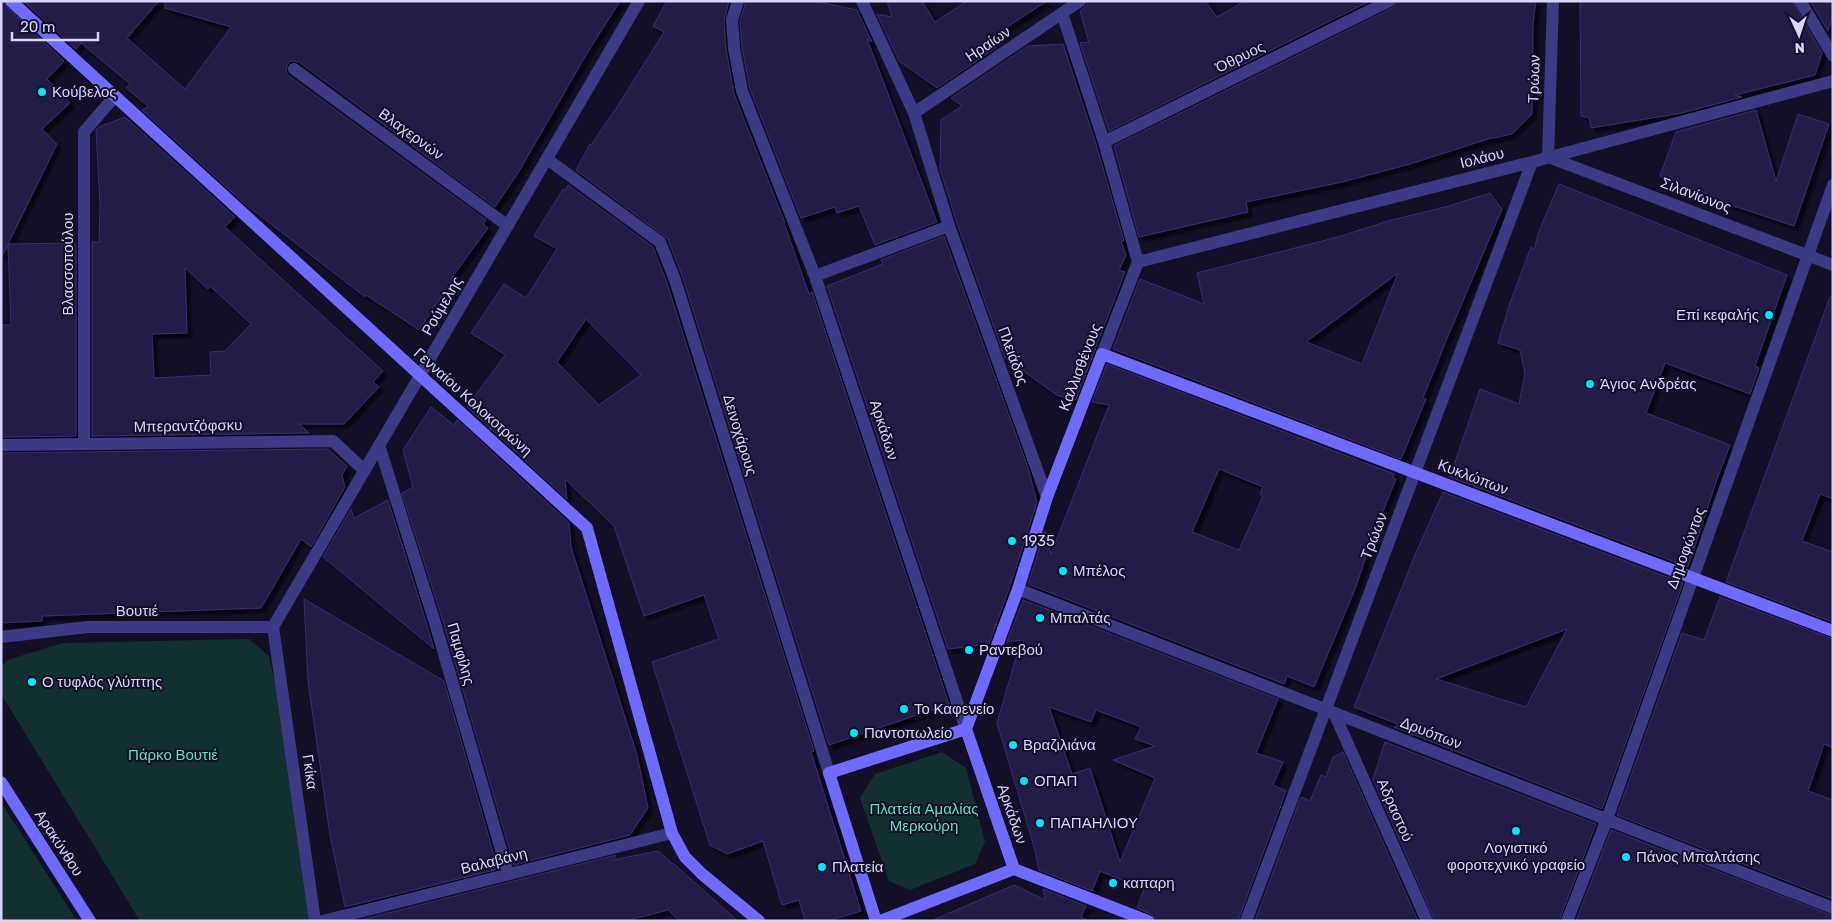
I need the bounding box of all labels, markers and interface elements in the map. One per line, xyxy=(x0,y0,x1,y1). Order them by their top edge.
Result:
scale bar xyxy=(12,10,99,42)
north arrow xyxy=(1774,10,1824,60)
text: 20 m xyxy=(20,18,55,36)
street label: Ηραίων xyxy=(962,22,1014,66)
street label: Όθρυος xyxy=(1212,37,1267,77)
text: N xyxy=(1794,39,1805,56)
street label: Τρώων xyxy=(1524,54,1544,104)
place label: Κούβελος xyxy=(52,83,117,101)
marker: Κούβελος xyxy=(36,86,48,98)
street label: Βλαχερνών xyxy=(375,104,447,164)
street label: Ιολάου xyxy=(1458,144,1506,172)
street label: Σιλανίωνος xyxy=(1658,173,1734,217)
street label: Βλασσοπούλου xyxy=(59,212,77,316)
street label: Ρούμελης xyxy=(418,273,466,339)
place label: Επί κεφαλής xyxy=(1676,306,1759,324)
marker: Επί κεφαλής xyxy=(1763,309,1775,321)
street label: Καλλισθένους xyxy=(1055,321,1105,413)
street label: Πλειάδος xyxy=(994,324,1032,388)
street label: Γενναίου Κολοκοτρώνη xyxy=(410,344,536,460)
place label: Άγιος Ανδρέας xyxy=(1600,375,1697,393)
marker: Άγιος Ανδρέας xyxy=(1584,378,1596,390)
street label: Δεινοχάρους xyxy=(719,392,761,478)
street label: Αρκάδων xyxy=(866,398,902,462)
street label: Μπεραντζόφσκυ xyxy=(134,416,242,436)
street label: Κυκλώπων xyxy=(1435,455,1511,499)
street label: Δημοφώντος xyxy=(1663,505,1709,591)
street label: Τρώων xyxy=(1357,510,1391,562)
place label: 1935 xyxy=(1022,532,1055,550)
marker: 1935 xyxy=(1006,535,1018,547)
place label: Μπέλος xyxy=(1073,562,1125,580)
marker: Μπέλος xyxy=(1057,565,1069,577)
street label: Βουτιέ xyxy=(116,602,159,620)
place label: Μπαλτάς xyxy=(1050,609,1110,627)
marker: Μπαλτάς xyxy=(1034,612,1046,624)
street label: Παμφίλης xyxy=(443,621,479,687)
place label: Ραντεβού xyxy=(979,641,1043,659)
marker: Ραντεβού xyxy=(963,644,975,656)
place label: Ο τυφλός γλύπτης xyxy=(42,673,162,691)
marker: Ο τυφλός γλύπτης xyxy=(26,676,38,688)
place label: Το Καφενείο xyxy=(914,700,994,718)
marker: Το Καφενείο xyxy=(898,703,910,715)
street label: Δρυόπων xyxy=(1398,713,1464,753)
place label: Παντοπωλείο xyxy=(864,724,952,742)
marker: Παντοπωλείο xyxy=(848,727,860,739)
place label: Βραζιλιάνα xyxy=(1023,736,1096,754)
marker: Βραζιλιάνα xyxy=(1007,739,1019,751)
park label: Πάρκο Βουτιέ xyxy=(128,746,218,764)
street label: Γκίκα xyxy=(299,753,321,791)
place label: ΟΠΑΠ xyxy=(1034,772,1077,790)
marker: ΟΠΑΠ xyxy=(1018,775,1030,787)
street label: Αδραστού xyxy=(1373,776,1417,844)
street label: Αρκάδων xyxy=(993,782,1031,846)
park label: Πλατεία Αμαλίας Μερκούρη xyxy=(869,800,979,835)
street label: Αρακύνθου xyxy=(31,807,87,879)
place label: ΠΑΠΑΗΛΙΟΥ xyxy=(1050,814,1138,832)
marker: ΠΑΠΑΗΛΙΟΥ xyxy=(1034,817,1046,829)
marker: Λογιστικό φοροτεχνικό γραφείο xyxy=(1510,825,1522,837)
place label: Λογιστικό φοροτεχνικό γραφείο xyxy=(1447,839,1585,874)
street label: Βαλαβάνη xyxy=(459,844,529,878)
place label: Πάνος Μπαλτάσης xyxy=(1636,848,1760,866)
marker: Πάνος Μπαλτάσης xyxy=(1620,851,1632,863)
place label: Πλατεία xyxy=(832,858,884,876)
marker: Πλατεία xyxy=(816,861,828,873)
place label: καπαρη xyxy=(1123,874,1175,892)
marker: καπαρη xyxy=(1107,877,1119,889)

